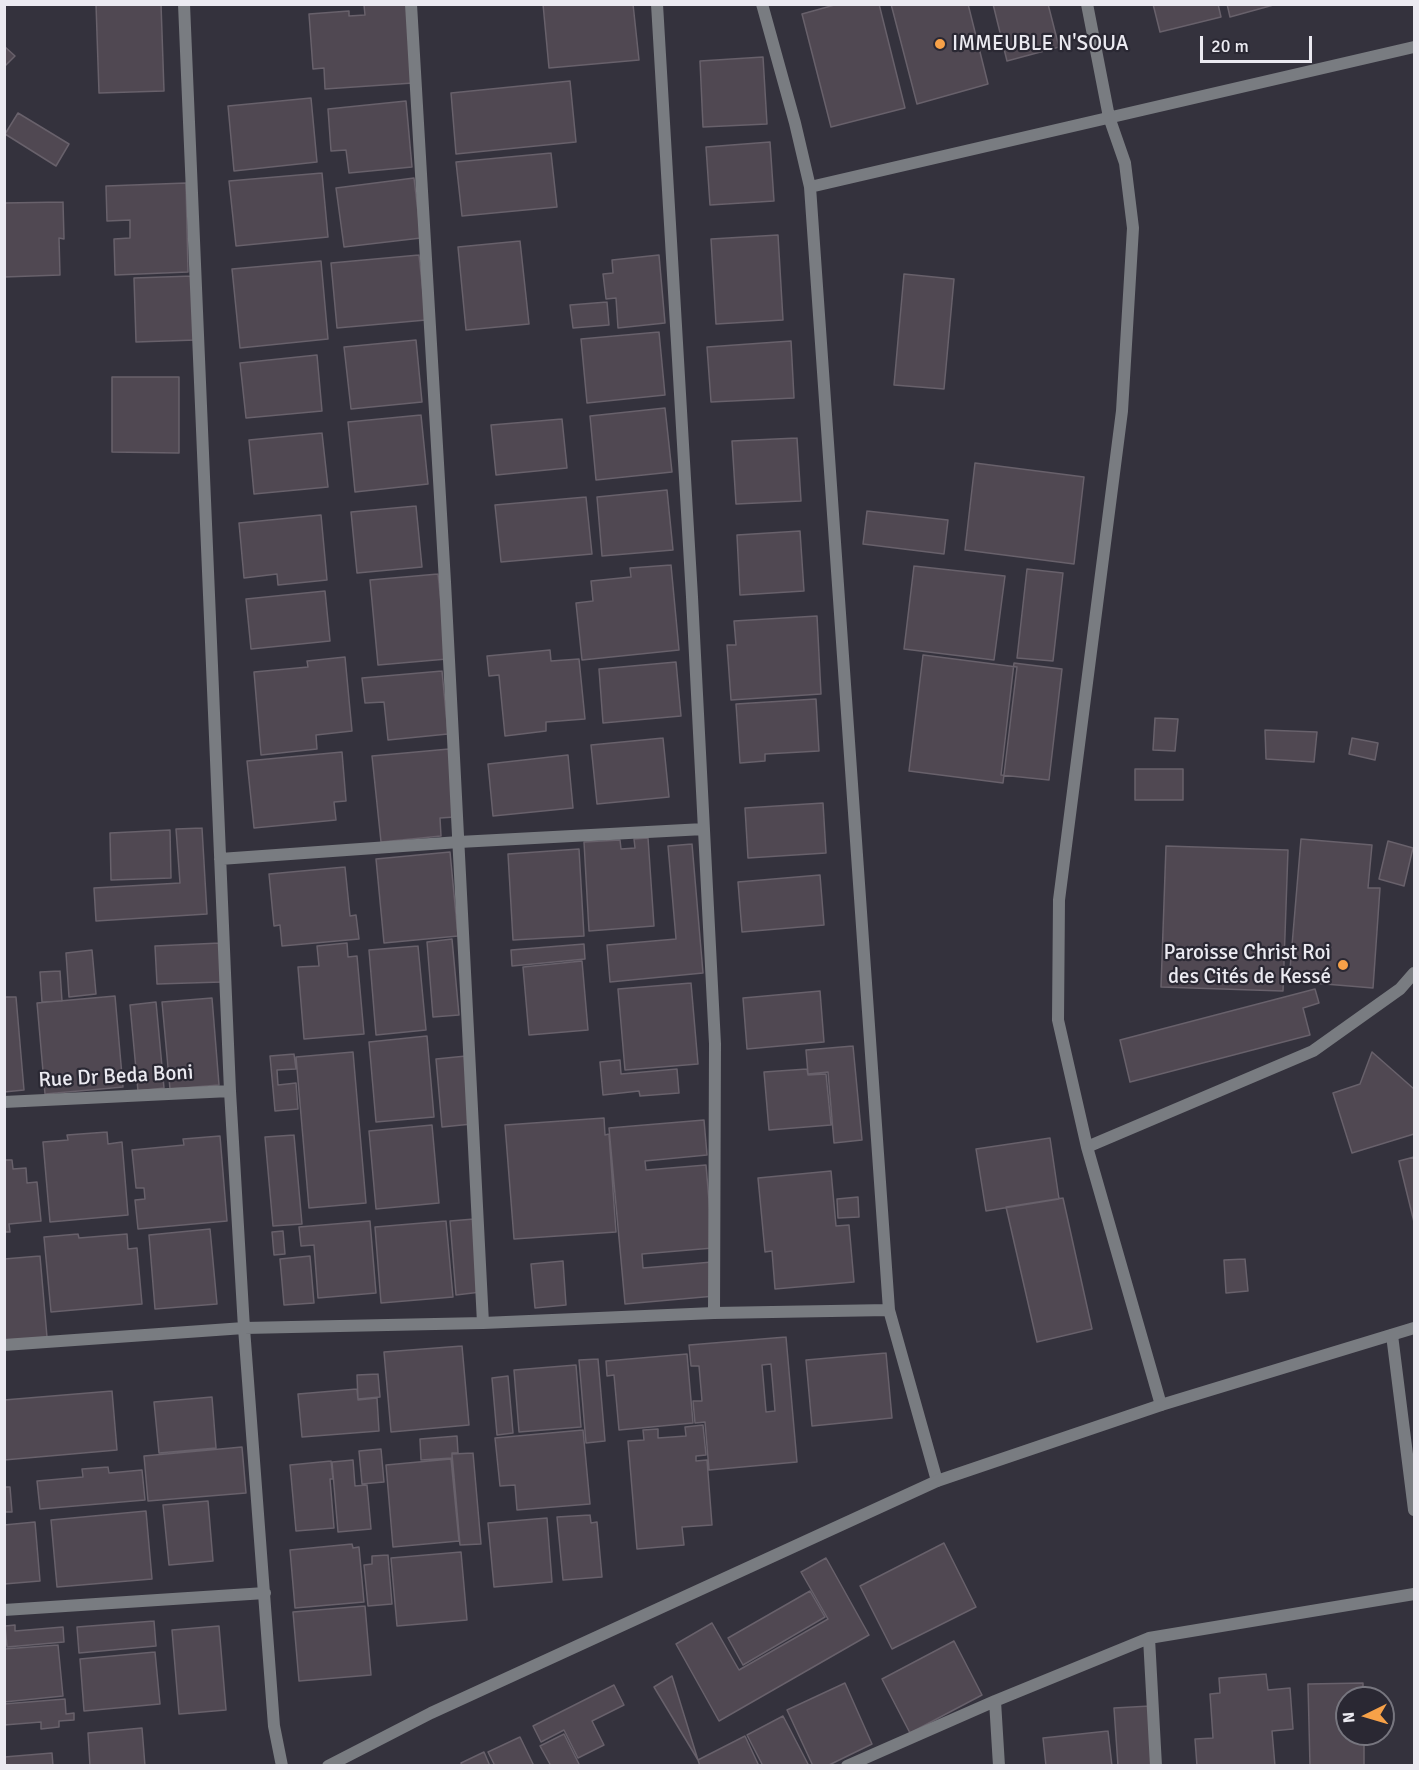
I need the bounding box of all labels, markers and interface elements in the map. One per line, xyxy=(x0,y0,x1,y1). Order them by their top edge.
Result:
scale bar xyxy=(1203,24,1316,62)
place label: IMMEUBLE N'SOUA xyxy=(952,31,1128,57)
text: 20 m xyxy=(1211,35,1249,57)
marker: IMMEUBLE N'SOUA xyxy=(933,37,947,51)
place label: Paroisse Christ Roi des Cités de Kessé xyxy=(1163,940,1331,990)
marker: Paroisse Christ Roi des Cités de Kessé xyxy=(1336,958,1350,972)
street label: Rue Dr Beda Boni xyxy=(38,1060,194,1094)
north arrow xyxy=(1335,1686,1395,1746)
text: N xyxy=(1339,1711,1360,1724)

